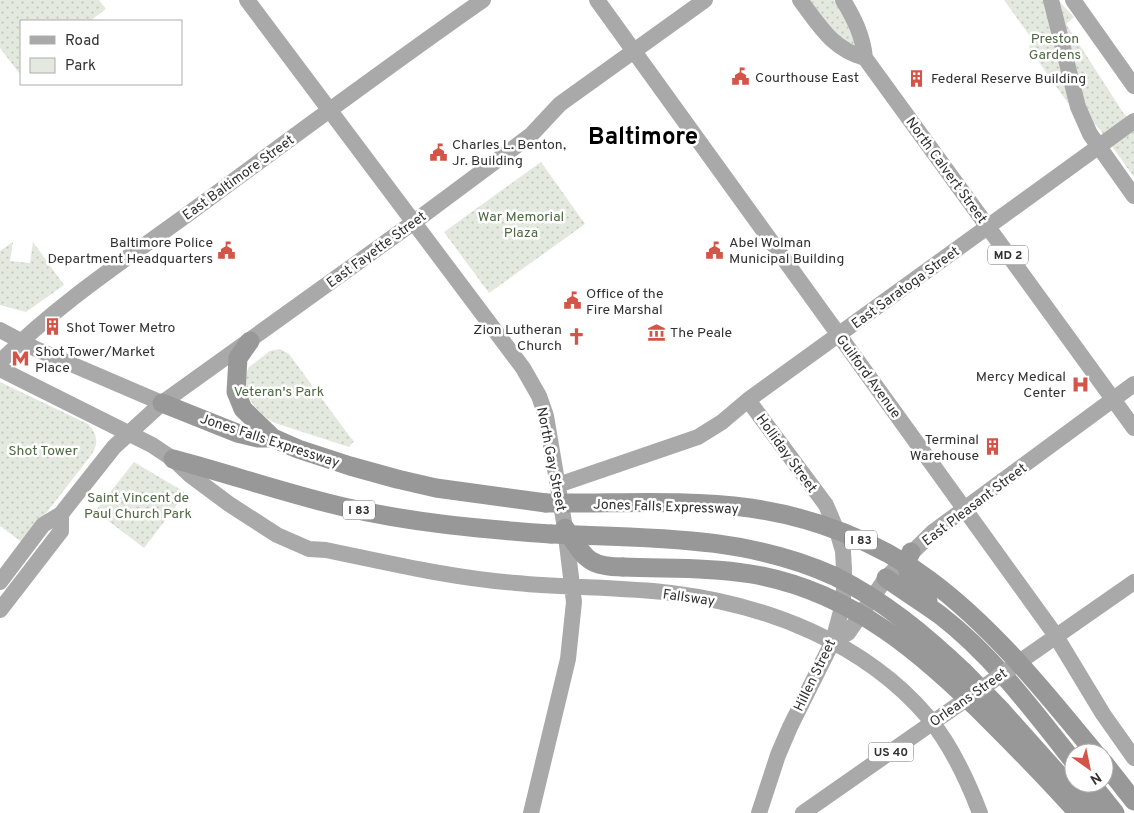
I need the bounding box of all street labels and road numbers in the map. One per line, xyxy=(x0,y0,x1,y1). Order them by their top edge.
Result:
street label: North Calvert Street xyxy=(902,114,990,227)
street label: East Baltimore Street xyxy=(180,132,298,224)
street label: East Fayette Street xyxy=(324,208,430,292)
street label: East Saratoga Street xyxy=(849,243,963,333)
road number: MD 2 xyxy=(988,246,1028,264)
street label: Guilford Avenue xyxy=(832,332,904,422)
street label: North Gay Street xyxy=(532,406,569,513)
street label: Jones Falls Expressway xyxy=(198,411,341,472)
street label: Holliday Street xyxy=(752,411,820,496)
street label: East Pleasant Street xyxy=(919,460,1031,550)
street label: Jones Falls Expressway xyxy=(593,496,739,519)
road number: I 83 xyxy=(343,500,375,520)
road number: I 83 xyxy=(845,530,877,550)
street label: Fallsway xyxy=(662,586,716,611)
street label: Hillen Street xyxy=(791,637,840,714)
street label: Orleans Street xyxy=(927,665,1011,731)
road number: US 40 xyxy=(868,742,914,762)

